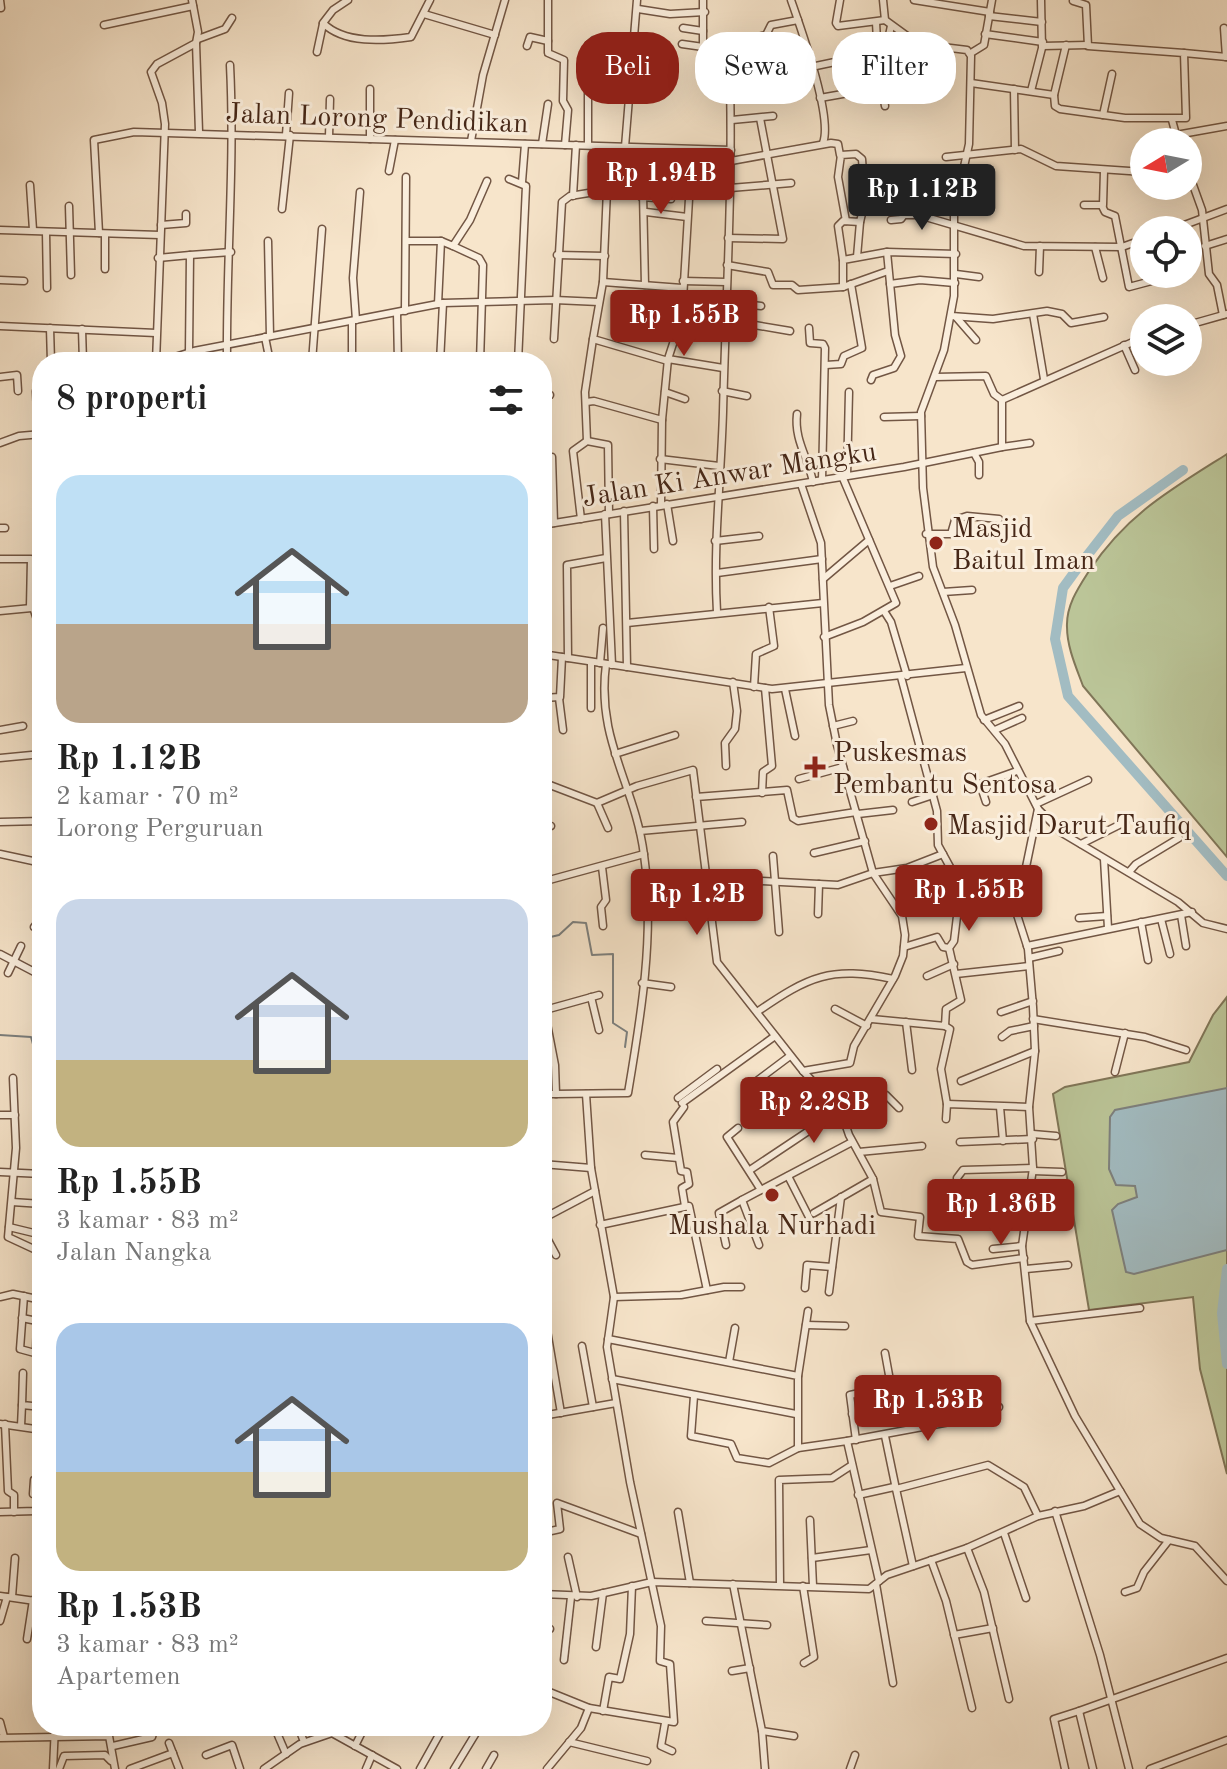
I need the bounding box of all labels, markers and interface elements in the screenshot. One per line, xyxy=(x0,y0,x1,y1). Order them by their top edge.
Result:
chip: Beli xyxy=(576,32,679,104)
chip: Sewa xyxy=(695,32,816,104)
chip: Filter xyxy=(832,32,956,104)
street label: Jalan Lorong Pendidikan xyxy=(225,101,529,139)
north arrow xyxy=(1130,128,1202,200)
map controls xyxy=(1130,128,1202,376)
pin: Rp 1.94B xyxy=(578,148,744,216)
text: Rp 1.94B xyxy=(605,161,717,187)
pin: Rp 1.12B xyxy=(839,164,1005,232)
text: Rp 1.12B xyxy=(866,177,978,203)
button: locate xyxy=(1130,216,1202,288)
pin: Rp 1.55B xyxy=(601,290,767,358)
text: Rp 1.55B xyxy=(628,303,740,329)
button: layers xyxy=(1130,304,1202,376)
icon: filters xyxy=(484,378,528,422)
text: 8 properti xyxy=(56,383,207,417)
street label: Jalan Ki Anwar Mangku xyxy=(580,439,879,513)
place label: Masjid Baitul Iman xyxy=(952,516,1095,576)
icon: home xyxy=(220,527,364,671)
marker: Masjid Baitul Iman xyxy=(927,534,945,552)
place label: Puskesmas Pembantu Sentosa xyxy=(833,740,1057,800)
text: Rp 1.12B xyxy=(56,743,202,777)
marker: Puskesmas Pembantu Sentosa xyxy=(804,756,826,778)
text: 2 kamar · 70 m² xyxy=(56,784,239,810)
place label: Masjid Darut Taufiq xyxy=(947,813,1191,841)
marker: Masjid Darut Taufiq xyxy=(922,815,940,833)
text: Lorong Perguruan xyxy=(56,816,264,842)
pin: Rp 1.55B xyxy=(886,865,1052,933)
pin: Rp 1.2B xyxy=(623,869,771,937)
text: Rp 1.55B xyxy=(913,878,1025,904)
text: Rp 1.2B xyxy=(649,882,745,908)
icon: home xyxy=(220,951,364,1095)
pin: Rp 2.28B xyxy=(731,1077,897,1145)
text: Rp 2.28B xyxy=(758,1090,870,1116)
text: Rp 1.55B xyxy=(56,1167,202,1201)
pin: Rp 1.36B xyxy=(918,1179,1084,1247)
marker: Mushala Nurhadi xyxy=(763,1186,781,1204)
text: Rp 1.36B xyxy=(945,1192,1057,1218)
text: 3 kamar · 83 m² xyxy=(56,1208,239,1234)
place label: Mushala Nurhadi xyxy=(668,1213,876,1241)
text: Jalan Nangka xyxy=(56,1240,211,1266)
icon: home xyxy=(220,1375,364,1519)
pin: Rp 1.53B xyxy=(845,1375,1011,1443)
text: Rp 1.53B xyxy=(872,1388,984,1414)
text: Rp 1.53B xyxy=(56,1591,202,1625)
text: 3 kamar · 83 m² xyxy=(56,1632,239,1658)
text: Apartemen xyxy=(56,1664,181,1690)

